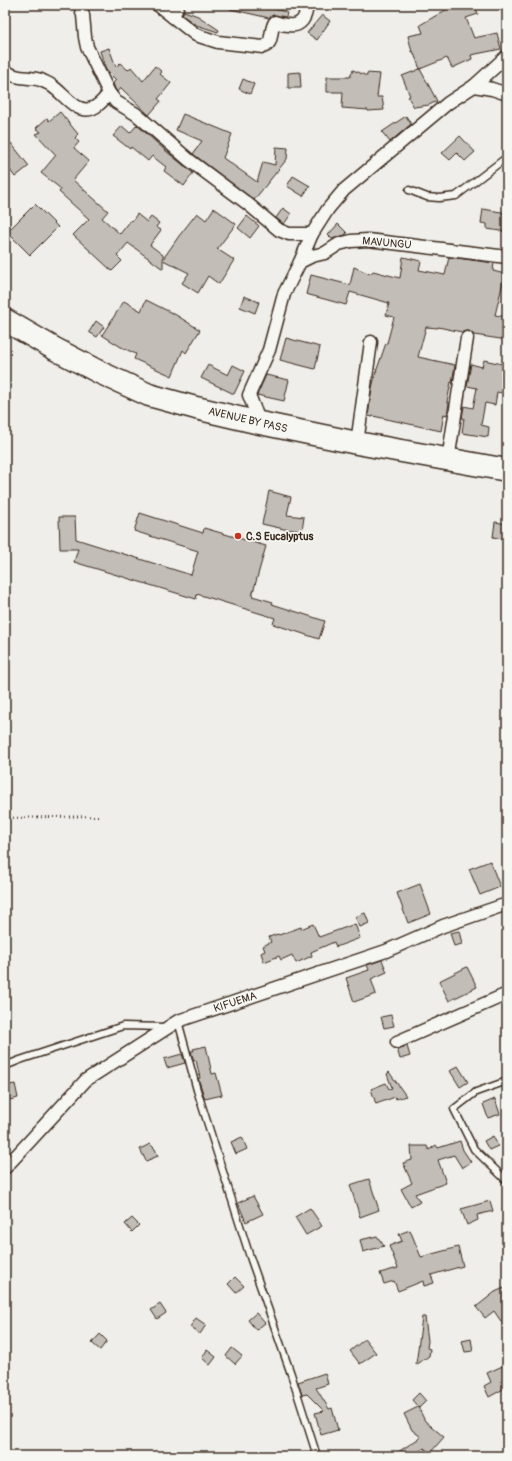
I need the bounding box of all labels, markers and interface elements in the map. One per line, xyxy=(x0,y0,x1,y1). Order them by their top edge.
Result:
street label: MAVUNGU xyxy=(362,234,412,252)
street label: AVENUE BY PASS xyxy=(207,405,289,435)
place label: C.S Eucalyptus xyxy=(246,530,313,543)
marker: C.S Eucalyptus xyxy=(233,531,243,541)
street label: KIFUEMA xyxy=(212,989,258,1015)

